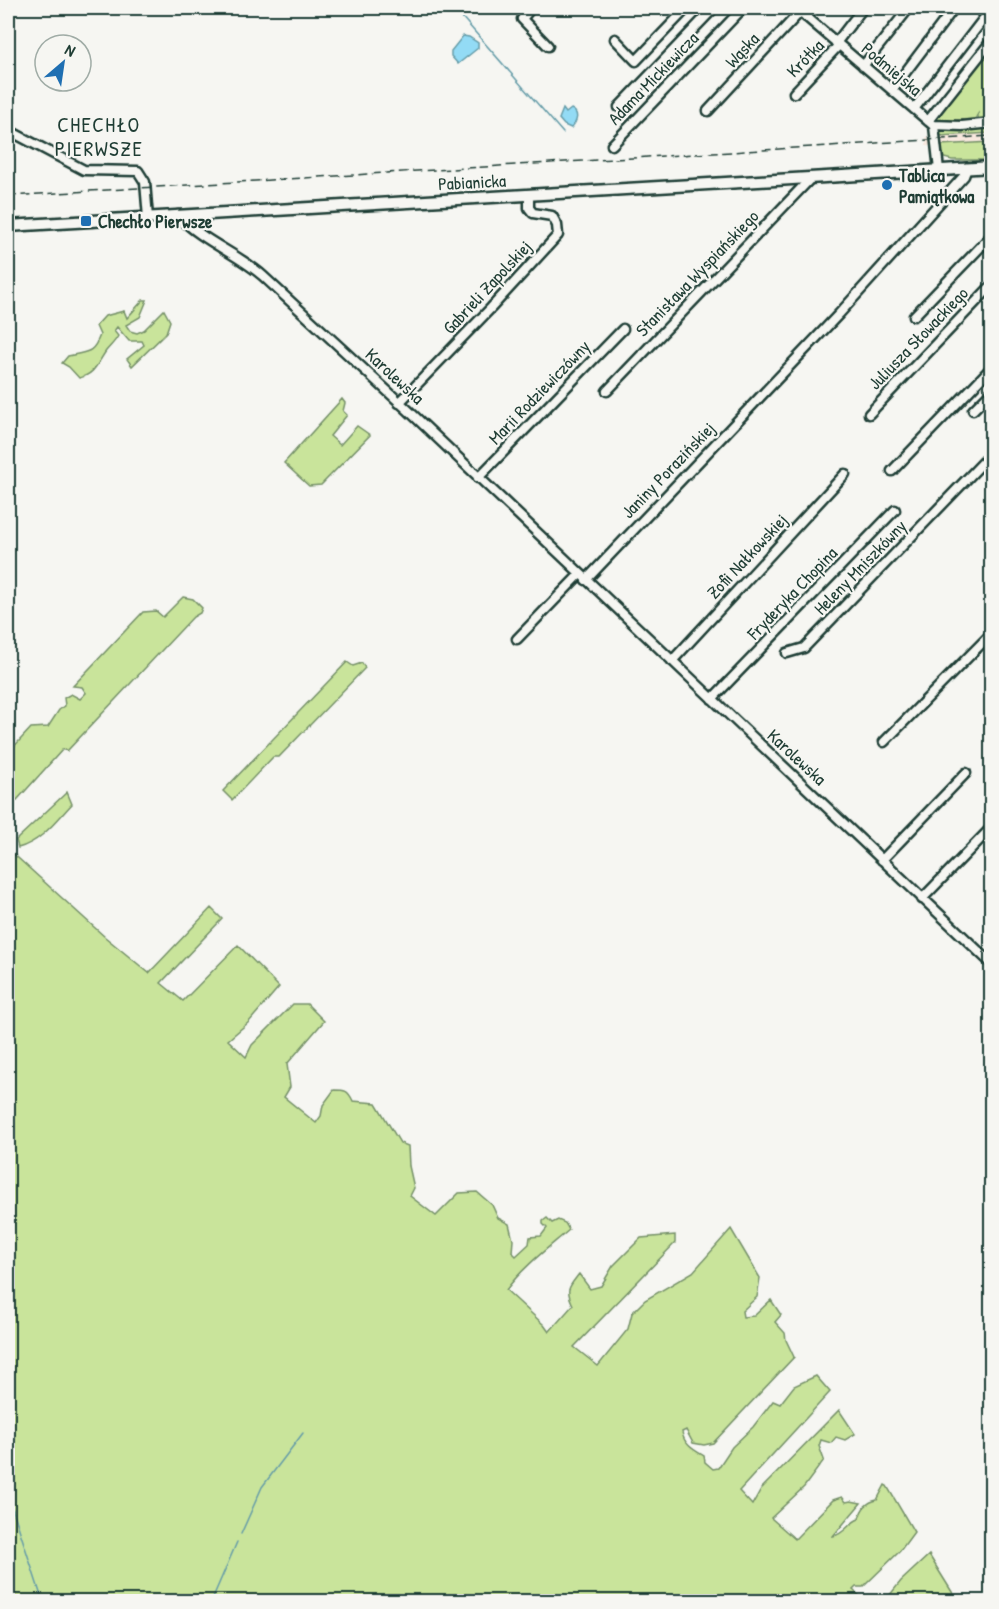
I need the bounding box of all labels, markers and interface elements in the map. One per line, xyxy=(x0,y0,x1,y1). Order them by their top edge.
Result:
street label: Adama Mickiewicza xyxy=(602,26,704,130)
street label: Wąska xyxy=(719,27,765,73)
north arrow xyxy=(33,33,93,93)
street label: Krótka xyxy=(781,33,829,83)
street label: Podmiejska xyxy=(856,36,928,102)
text: N xyxy=(61,38,80,62)
district label: CHECHŁO PIERWSZE xyxy=(55,110,143,163)
place label: Tablica Pamiątkowa xyxy=(898,163,975,209)
street label: Pabianicka xyxy=(437,168,507,196)
marker: Tablica Pamiątkowa xyxy=(880,178,894,192)
street label: Stanisława Wyspiańskiego xyxy=(630,204,764,342)
place label: Chechło Pierwsze xyxy=(98,209,213,234)
marker: Chechło Pierwsze xyxy=(79,214,93,228)
street label: Gabrieli Zapolskiej xyxy=(437,235,537,339)
street label: Juliusza Słowackiego xyxy=(862,281,974,395)
street label: Marii Rodziewiczówny xyxy=(483,334,596,450)
street label: Karolewska xyxy=(360,342,430,410)
street label: Janiny Porazińskiej xyxy=(615,416,721,524)
street label: Zofii Nałkowskiej xyxy=(701,508,793,604)
street label: Heleny Mniszkówny xyxy=(808,514,912,620)
street label: Fryderyka Chopina xyxy=(741,541,843,646)
street label: Karolewska xyxy=(762,723,832,791)

